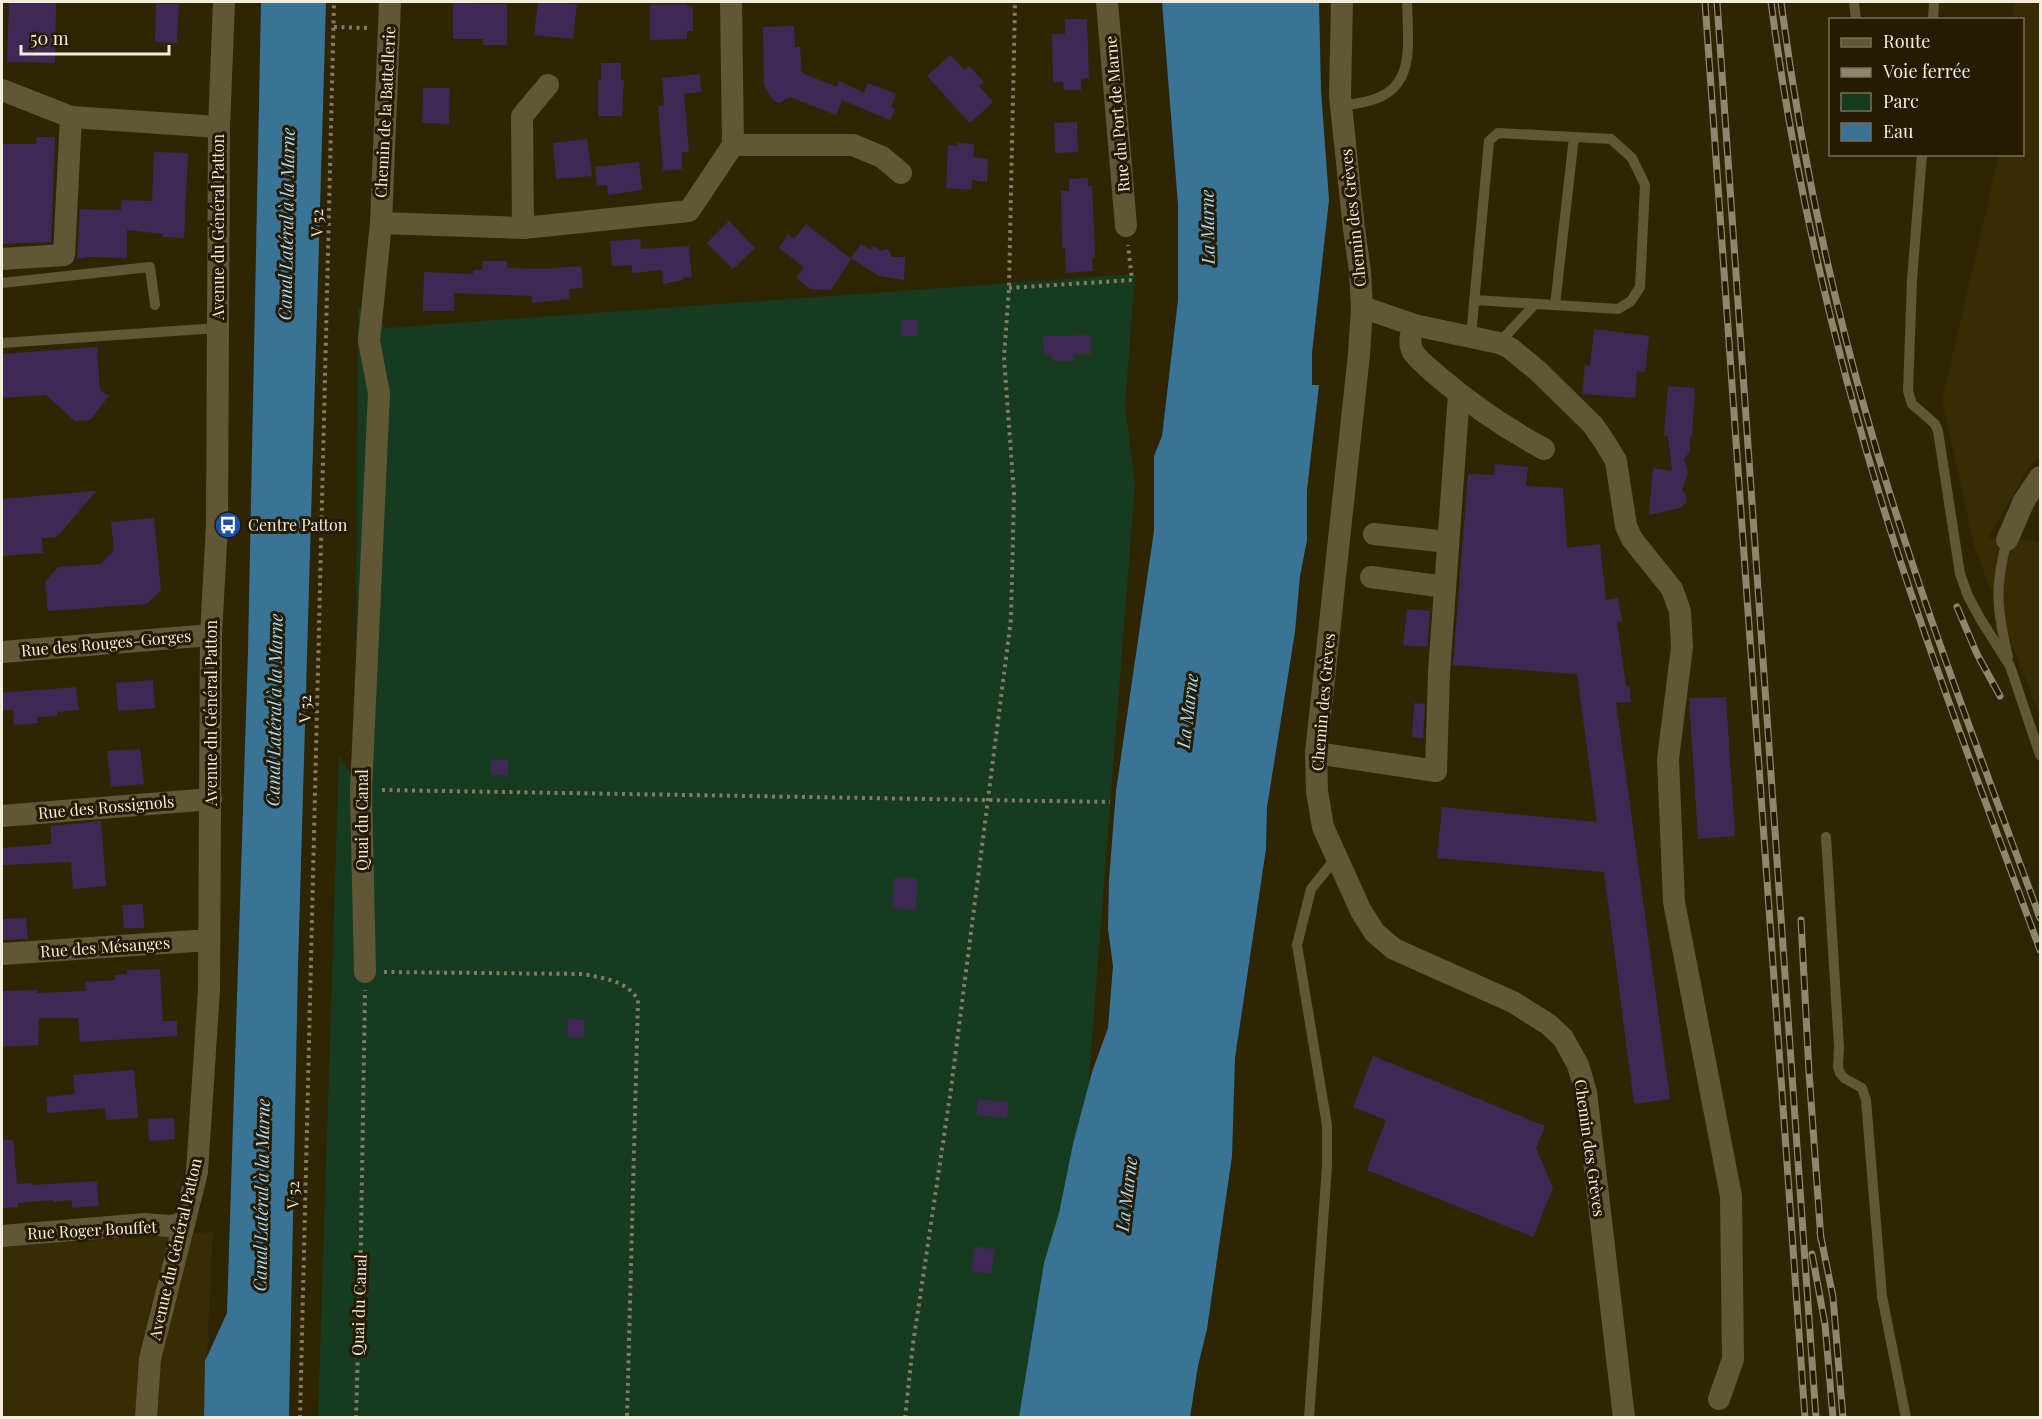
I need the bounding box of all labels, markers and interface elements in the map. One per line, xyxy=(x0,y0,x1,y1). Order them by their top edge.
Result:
scale bar xyxy=(21,18,170,56)
legend xyxy=(1829,18,2024,156)
text: 50 m xyxy=(30,26,69,50)
street label: Chemin de la Battellerie xyxy=(370,26,399,198)
text: Route xyxy=(1883,29,1930,53)
street label: Rue du Port de Marne xyxy=(1099,35,1134,193)
text: Voie ferrée xyxy=(1882,59,1971,83)
text: Parc xyxy=(1883,89,1919,113)
text: Eau xyxy=(1883,119,1914,143)
water label: Canal Latéral à la Marne xyxy=(272,127,300,321)
street label: Avenue du Général Patton xyxy=(207,133,228,321)
street label: Chemin des Grèves xyxy=(1335,148,1370,288)
water label: La Marne xyxy=(1194,189,1220,266)
street label: V 52 xyxy=(306,209,327,238)
bus stop icon: Centre Patton xyxy=(213,510,243,540)
place label: Centre Patton xyxy=(248,514,348,535)
water label: Canal Latéral à la Marne xyxy=(260,613,288,807)
street label: Avenue du Général Patton xyxy=(200,619,221,807)
street label: Rue des Rouges-Gorges xyxy=(20,625,192,660)
street label: Chemin des Grèves xyxy=(1306,632,1339,772)
water label: La Marne xyxy=(1170,672,1204,751)
street label: V 52 xyxy=(294,695,315,724)
street label: Quai du Canal xyxy=(351,769,372,871)
street label: Rue des Rossignols xyxy=(37,790,175,823)
street label: Rue des Mésanges xyxy=(39,931,171,962)
street label: Chemin des Grèves xyxy=(1570,1078,1611,1218)
water label: Canal Latéral à la Marne xyxy=(247,1098,275,1292)
street label: Avenue du Général Patton xyxy=(143,1155,206,1343)
water label: La Marne xyxy=(1109,1155,1143,1234)
street label: V 52 xyxy=(282,1181,303,1210)
street label: Rue Roger Bouffet xyxy=(27,1216,158,1243)
street label: Quai du Canal xyxy=(346,1254,371,1356)

